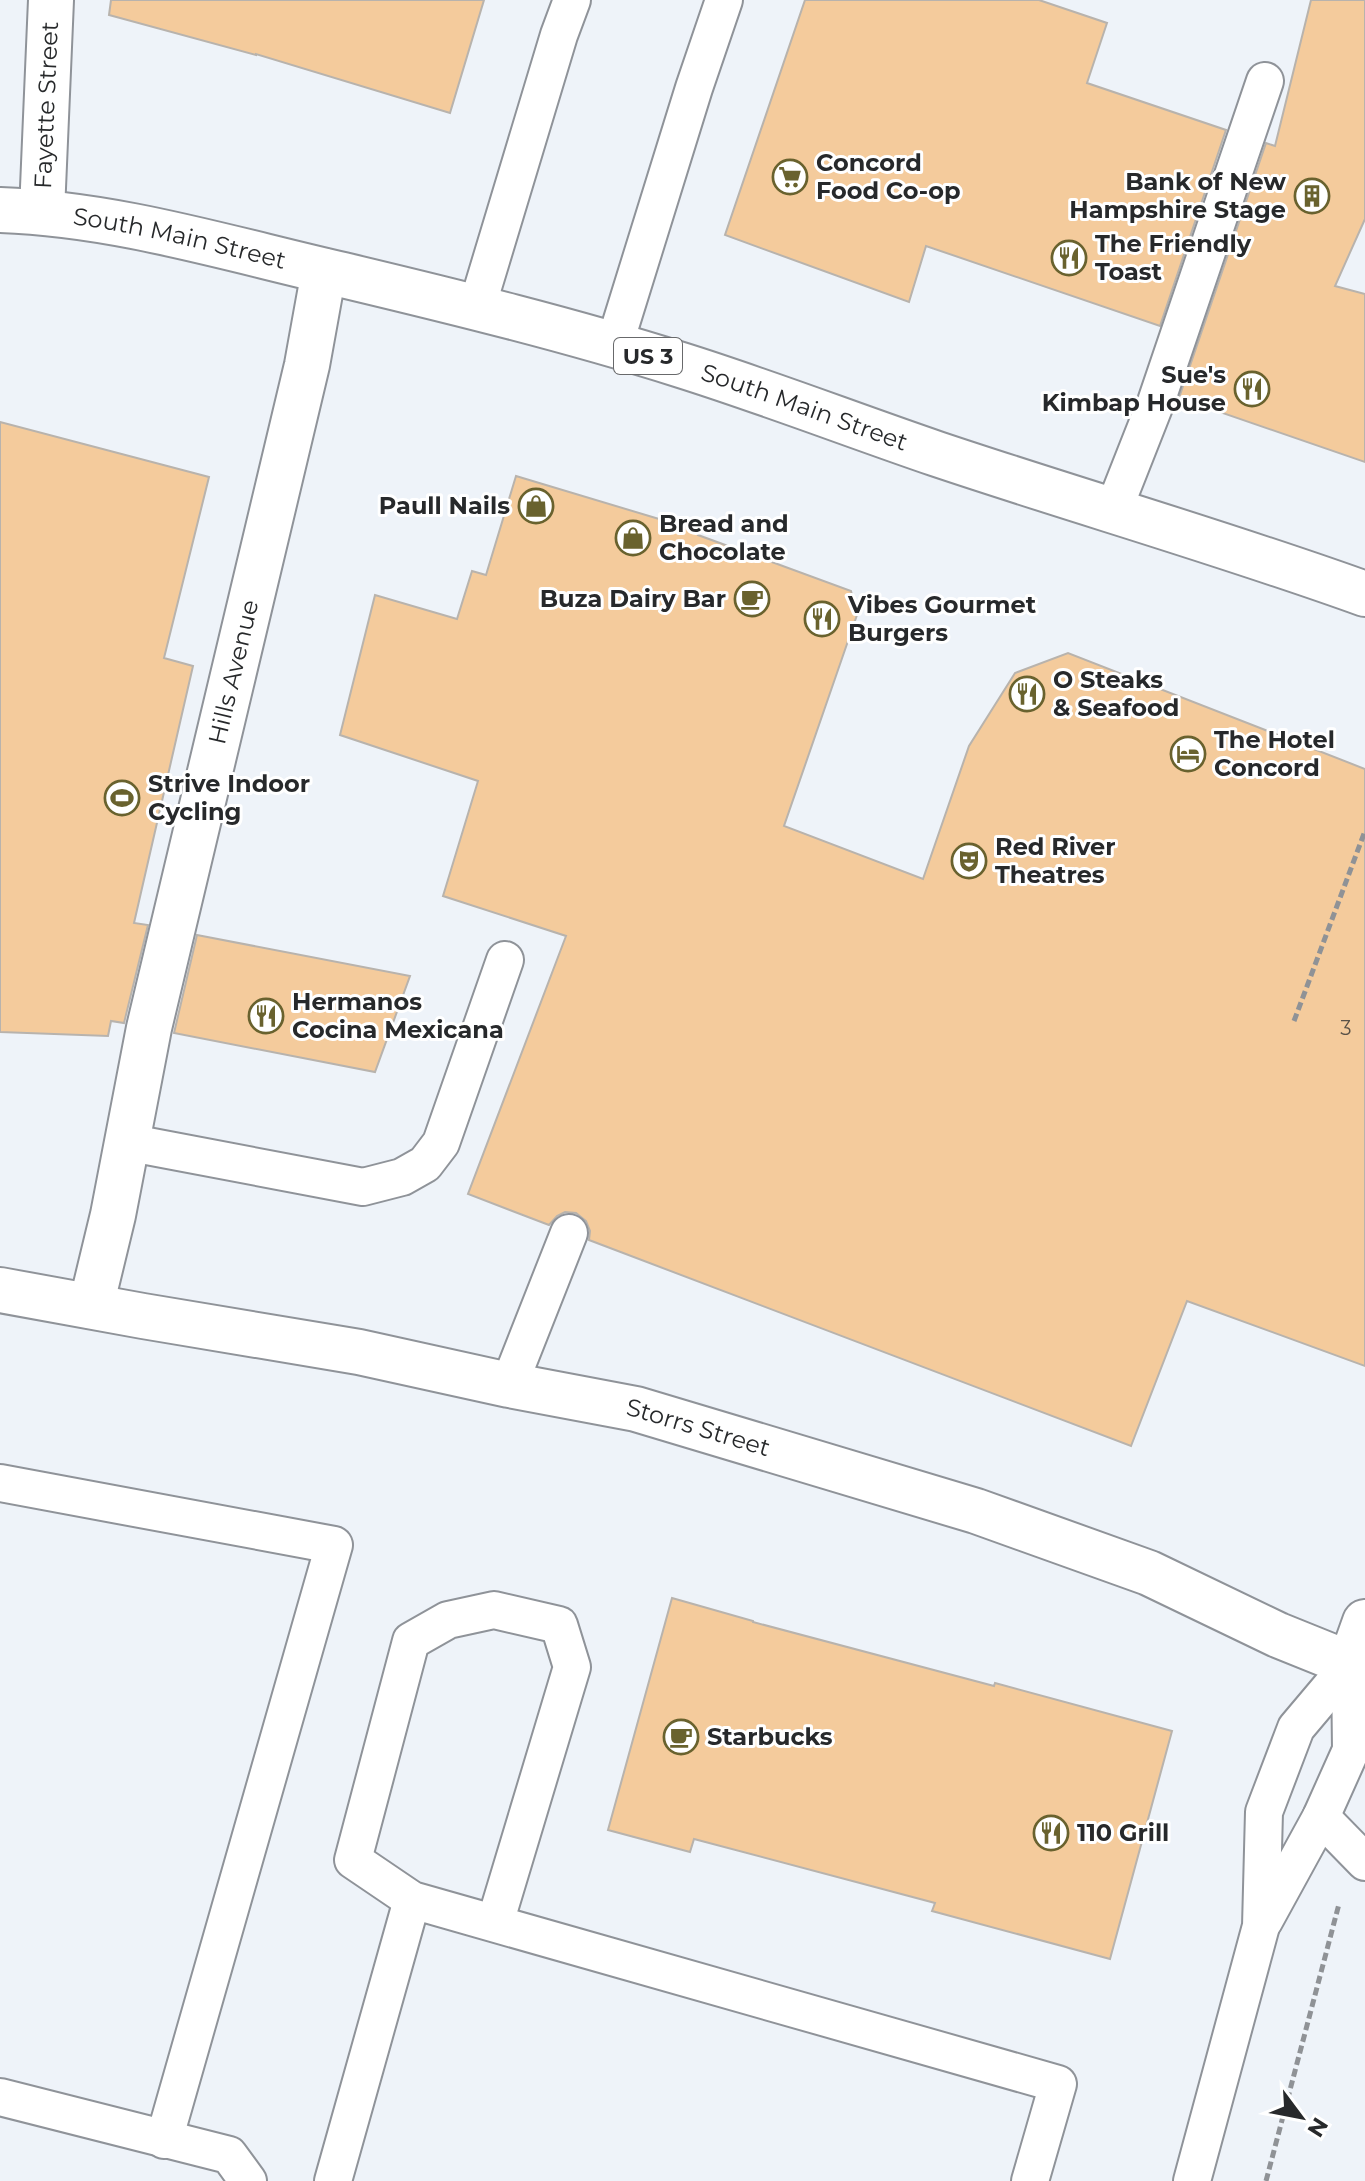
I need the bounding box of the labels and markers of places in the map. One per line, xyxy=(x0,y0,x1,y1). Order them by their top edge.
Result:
place label: Concord Food Co-op xyxy=(816,148,961,205)
supermarket icon: Concord Food Co-op xyxy=(771,158,809,196)
place label: Bank of New Hampshire Stage xyxy=(1069,167,1287,224)
building icon: Bank of New Hampshire Stage xyxy=(1293,177,1331,215)
place label: The Friendly Toast xyxy=(1095,229,1252,286)
restaurant icon: The Friendly Toast xyxy=(1050,239,1088,277)
place label: Sue's Kimbap House xyxy=(1042,360,1226,417)
restaurant icon: Sue's Kimbap House xyxy=(1233,370,1271,408)
shop icon: Paull Nails xyxy=(517,487,555,525)
place label: Paull Nails xyxy=(379,491,510,520)
place label: Bread and Chocolate xyxy=(659,509,789,566)
shop icon: Bread and Chocolate xyxy=(614,519,652,557)
cafe icon: Buza Dairy Bar xyxy=(733,580,771,618)
place label: Buza Dairy Bar xyxy=(540,584,726,613)
place label: Vibes Gourmet Burgers xyxy=(847,590,1037,647)
restaurant icon: Vibes Gourmet Burgers xyxy=(803,600,841,638)
place label: O Steaks & Seafood xyxy=(1053,665,1179,722)
restaurant icon: O Steaks & Seafood xyxy=(1008,675,1046,713)
place label: The Hotel Concord xyxy=(1214,725,1335,782)
hotel icon: The Hotel Concord xyxy=(1169,735,1207,773)
place label: Strive Indoor Cycling xyxy=(148,769,310,826)
sports icon: Strive Indoor Cycling xyxy=(103,779,141,817)
place label: Red River Theatres xyxy=(995,832,1116,889)
theatre icon: Red River Theatres xyxy=(950,842,988,880)
place label: Hermanos Cocina Mexicana xyxy=(292,987,504,1044)
restaurant icon: Hermanos Cocina Mexicana xyxy=(247,997,285,1035)
cafe icon: Starbucks xyxy=(662,1718,700,1756)
place label: Starbucks xyxy=(707,1722,833,1751)
restaurant icon: 110 Grill xyxy=(1032,1814,1070,1852)
place label: 110 Grill xyxy=(1077,1818,1169,1847)

